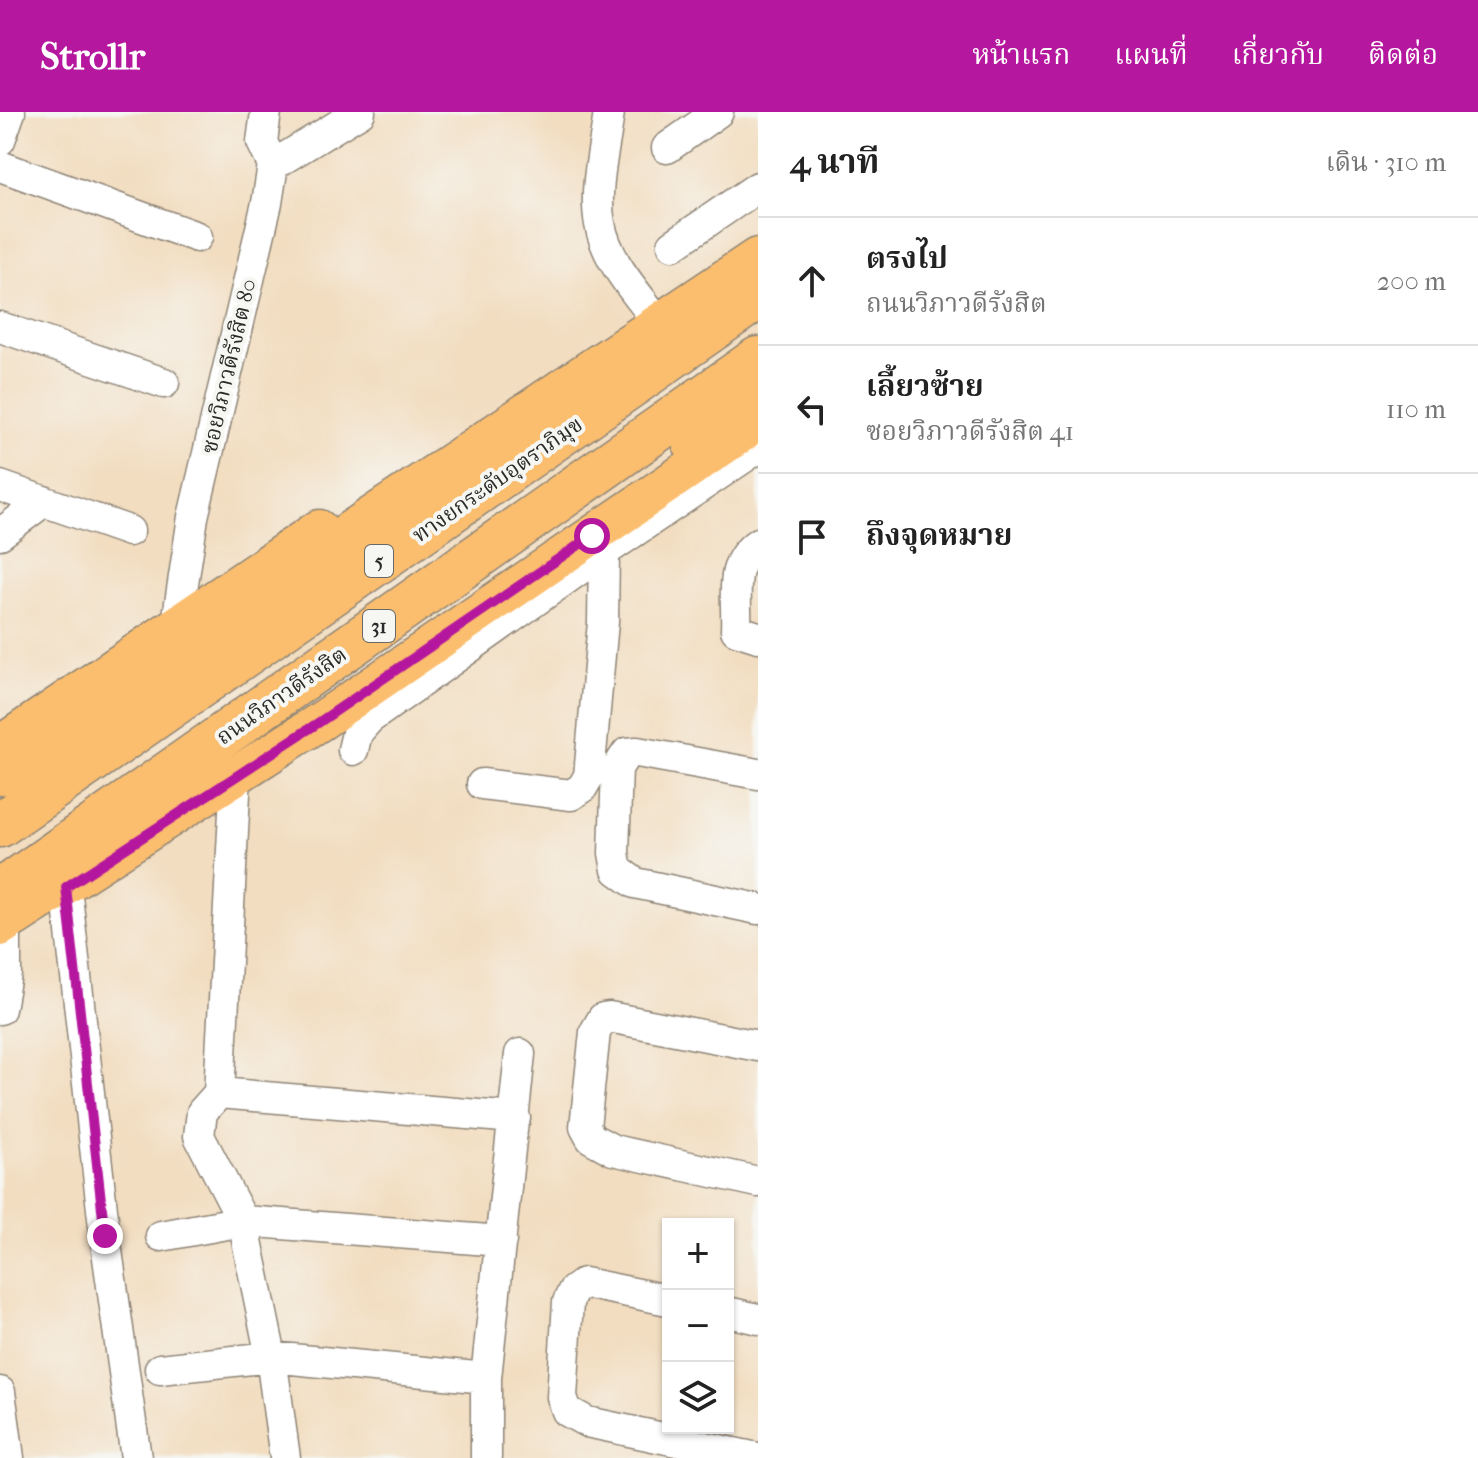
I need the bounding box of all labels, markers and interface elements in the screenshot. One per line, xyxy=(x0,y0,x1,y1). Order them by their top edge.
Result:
text: Strollr xyxy=(40,34,145,79)
text: หน้าแรก xyxy=(972,38,1070,71)
text: แผนที่ xyxy=(1114,38,1188,71)
text: เกี่ยวกับ xyxy=(1232,38,1324,71)
text: ติดต่อ xyxy=(1368,38,1438,71)
text: 4 นาที xyxy=(790,142,880,182)
text: เดิน · 310 m xyxy=(1326,147,1446,178)
text: ตรงไป xyxy=(866,241,948,276)
icon: ahead xyxy=(790,259,834,303)
text: 200 m xyxy=(1377,266,1446,297)
street label: ซอยวิภาวดีรังสิต 80 xyxy=(196,276,262,456)
text: ถนนวิภาวดีรังสิต xyxy=(866,288,1047,319)
text: เลี้ยวซ้าย xyxy=(866,369,984,404)
icon: left xyxy=(790,387,834,431)
text: 110 m xyxy=(1386,394,1446,425)
street label: ทางยกระดับอุตราภิมุข xyxy=(408,411,588,549)
text: ซอยวิภาวดีรังสิต 41 xyxy=(866,416,1074,447)
icon: arrive xyxy=(790,515,834,559)
route start xyxy=(574,518,610,554)
text: ถึงจุดหมาย xyxy=(866,518,1012,553)
road number: 5 xyxy=(365,545,393,577)
road number: 31 xyxy=(363,610,395,642)
street label: ถนนวิภาวดีรังสิต xyxy=(211,641,352,750)
route end xyxy=(87,1218,123,1254)
map controls xyxy=(662,1218,734,1434)
button: + xyxy=(662,1218,734,1290)
button: − xyxy=(662,1290,734,1362)
button: layers xyxy=(662,1362,734,1434)

